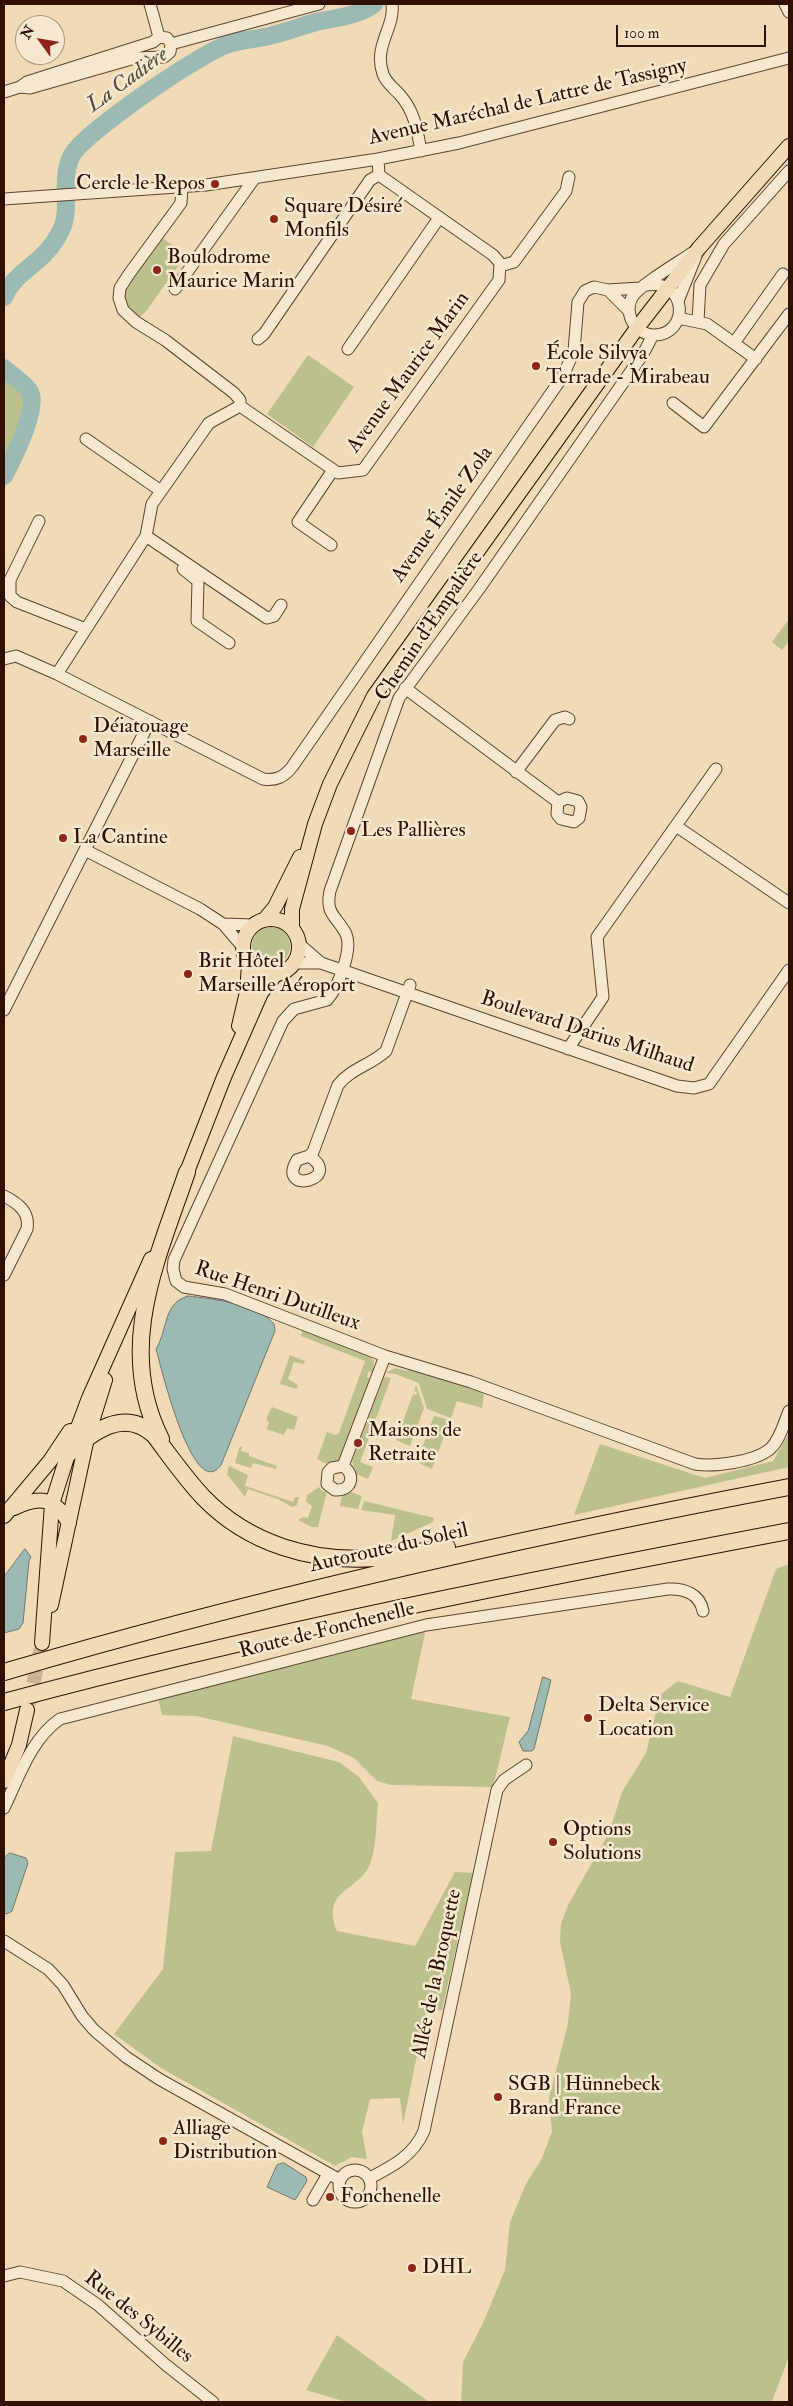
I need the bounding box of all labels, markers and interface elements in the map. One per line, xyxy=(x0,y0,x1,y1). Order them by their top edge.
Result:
north arrow xyxy=(15,15,65,65)
scale bar xyxy=(618,15,768,47)
text: N xyxy=(17,22,38,42)
text: 100 m xyxy=(624,24,659,43)
water label: La Cadière xyxy=(82,43,174,119)
street label: Avenue Maréchal de Lattre de Tassigny xyxy=(366,54,690,152)
place label: Cercle le Repos xyxy=(76,171,205,197)
marker: Cercle le Repos xyxy=(209,178,221,190)
place label: Square Désiré Monfils xyxy=(284,194,402,244)
marker: Square Désiré Monfils xyxy=(268,213,280,225)
place label: Boulodrome Maurice Marin xyxy=(167,245,295,295)
marker: Boulodrome Maurice Marin xyxy=(151,264,163,276)
street label: Avenue Maurice Marin xyxy=(342,288,476,458)
place label: École Silvya Terrade - Mirabeau xyxy=(546,341,710,391)
marker: École Silvya Terrade - Mirabeau xyxy=(530,360,542,372)
street label: Avenue Émile Zola xyxy=(387,442,499,588)
street label: Chemin d'Empalière xyxy=(371,548,489,706)
place label: Déiatouage Marseille xyxy=(93,714,189,764)
marker: Déiatouage Marseille xyxy=(77,733,89,745)
place label: Les Pallières xyxy=(361,818,466,844)
place label: La Cantine xyxy=(73,825,168,851)
marker: Les Pallières xyxy=(345,825,357,837)
marker: La Cantine xyxy=(57,832,69,844)
place label: Brit Hôtel Marseille Aéroport xyxy=(198,949,355,999)
marker: Brit Hôtel Marseille Aéroport xyxy=(182,968,194,980)
street label: Boulevard Darius Milhaud xyxy=(477,987,697,1079)
street label: Rue Henri Dutilleux xyxy=(191,1257,363,1337)
place label: Maisons de Retraite xyxy=(368,1418,461,1468)
marker: Maisons de Retraite xyxy=(352,1437,364,1449)
street label: Autoroute du Soleil xyxy=(307,1519,471,1579)
street label: Route de Fonchenelle xyxy=(237,1597,417,1665)
place label: Delta Service Location xyxy=(598,1693,709,1743)
marker: Delta Service Location xyxy=(582,1712,594,1724)
place label: Options Solutions xyxy=(563,1817,641,1867)
marker: Options Solutions xyxy=(547,1836,559,1848)
street label: Allée de la Broquette xyxy=(408,1887,468,2061)
place label: SGB | Hünnebeck Brand France xyxy=(508,2072,661,2122)
marker: SGB | Hünnebeck Brand France xyxy=(492,2091,504,2103)
place label: Alliage Distribution xyxy=(173,2116,277,2166)
marker: Alliage Distribution xyxy=(157,2135,169,2147)
place label: Fonchenelle xyxy=(340,2184,441,2210)
marker: Fonchenelle xyxy=(324,2191,336,2203)
place label: DHL xyxy=(422,2255,471,2281)
marker: DHL xyxy=(406,2262,418,2274)
street label: Rue des Sybilles xyxy=(78,2266,198,2370)

